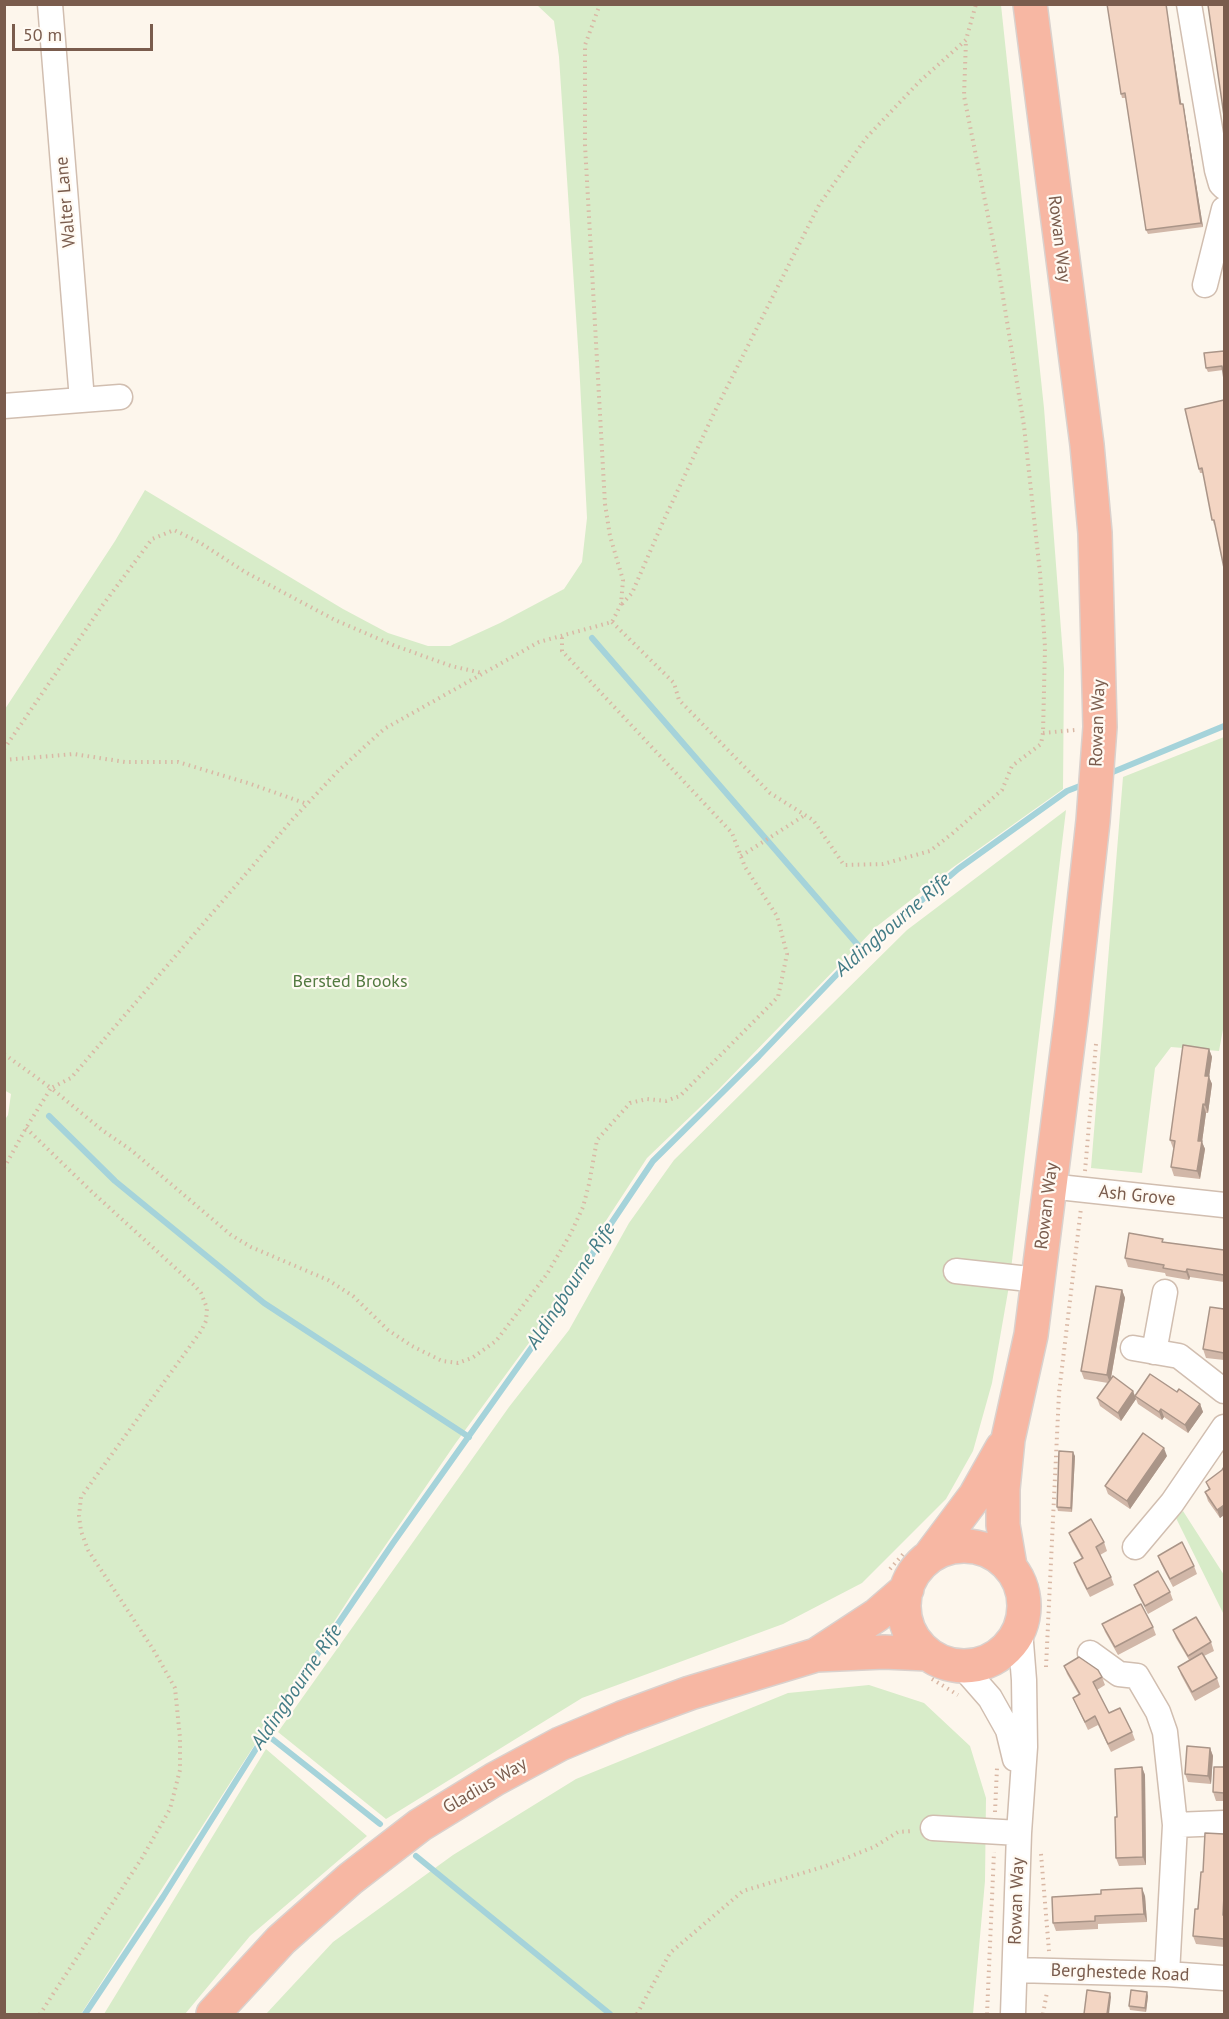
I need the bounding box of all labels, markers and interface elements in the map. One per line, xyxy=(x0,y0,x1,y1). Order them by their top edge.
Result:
scale bar xyxy=(15,12,156,50)
text: 50 m xyxy=(23,23,62,46)
street label: Walter Lane xyxy=(51,156,81,248)
street label: Rowan Way xyxy=(1043,194,1075,284)
street label: Rowan Way xyxy=(1086,679,1110,767)
water label: Aldingbourne Rife xyxy=(830,868,956,982)
park label: Bersted Brooks xyxy=(292,971,408,993)
street label: Rowan Way xyxy=(1031,1161,1063,1251)
street label: Ash Grove xyxy=(1098,1181,1176,1211)
water label: Aldingbourne Rife xyxy=(521,1218,621,1354)
water label: Aldingbourne Rife xyxy=(246,1620,348,1754)
street label: Gladius Way xyxy=(439,1753,531,1819)
street label: Rowan Way xyxy=(1005,1857,1029,1945)
street label: Berghestede Road xyxy=(1050,1960,1190,1986)

